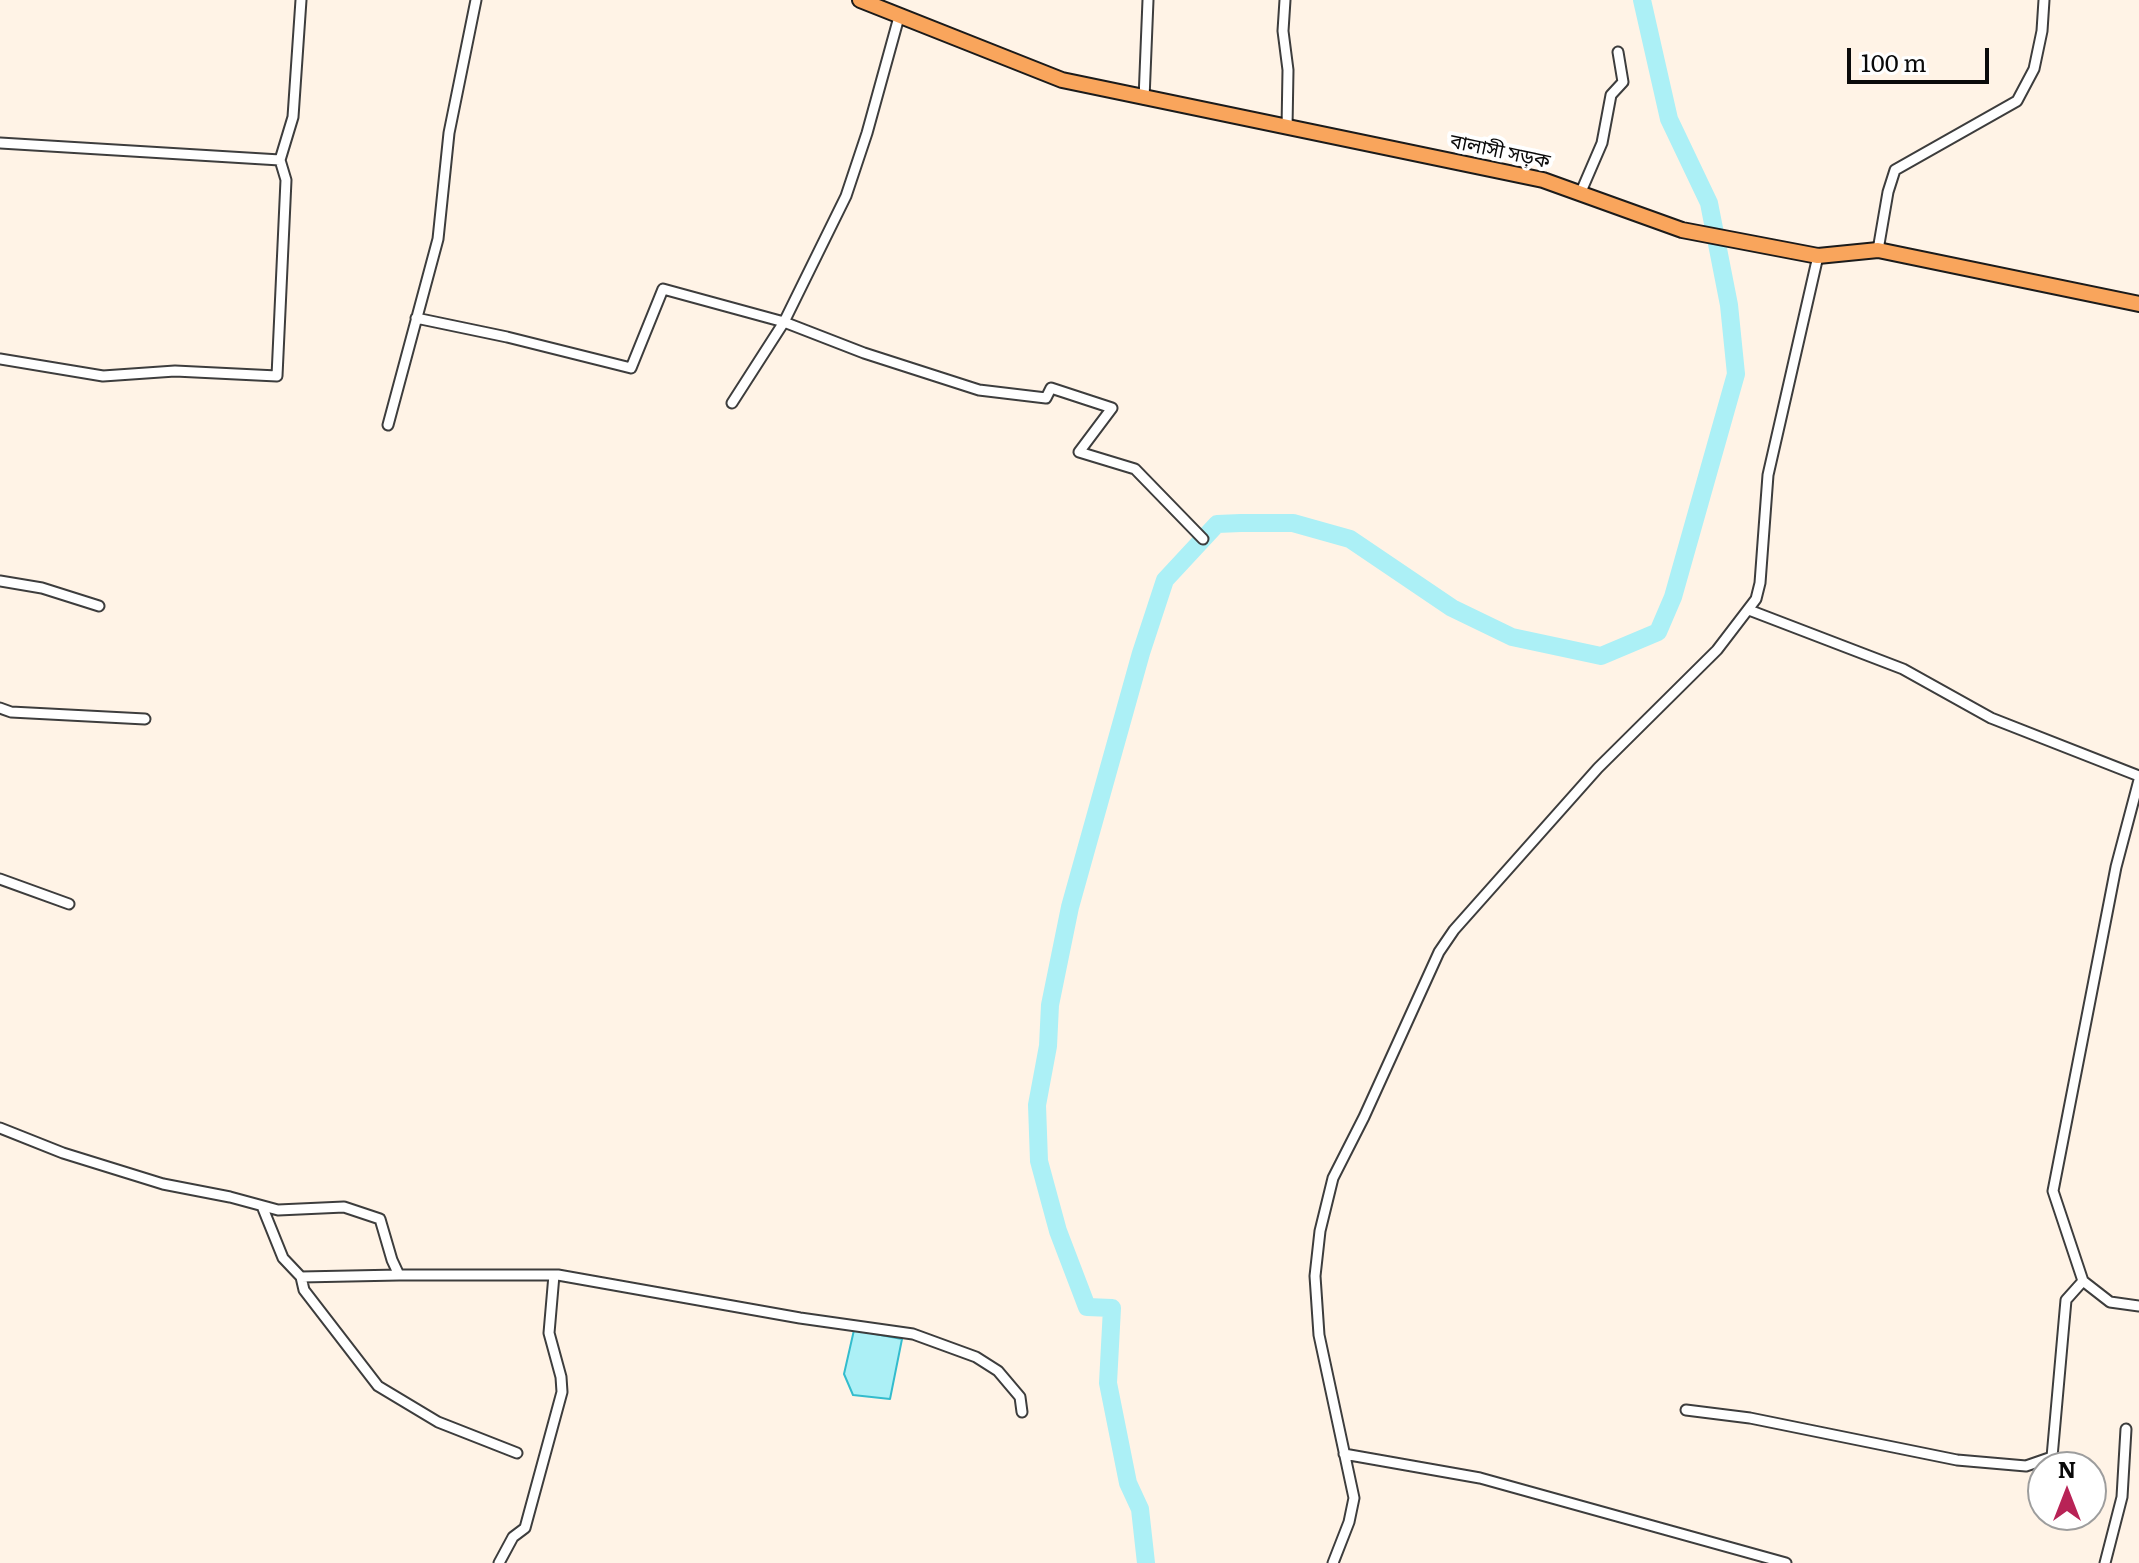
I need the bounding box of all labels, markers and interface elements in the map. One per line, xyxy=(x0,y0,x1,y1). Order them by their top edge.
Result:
scale bar xyxy=(1851,32,1993,82)
text: 100 m xyxy=(1861,44,1927,79)
street label: বালাসী সড়ক xyxy=(1448,130,1552,174)
north arrow xyxy=(2027,1451,2107,1531)
text: N xyxy=(2058,1452,2076,1485)

